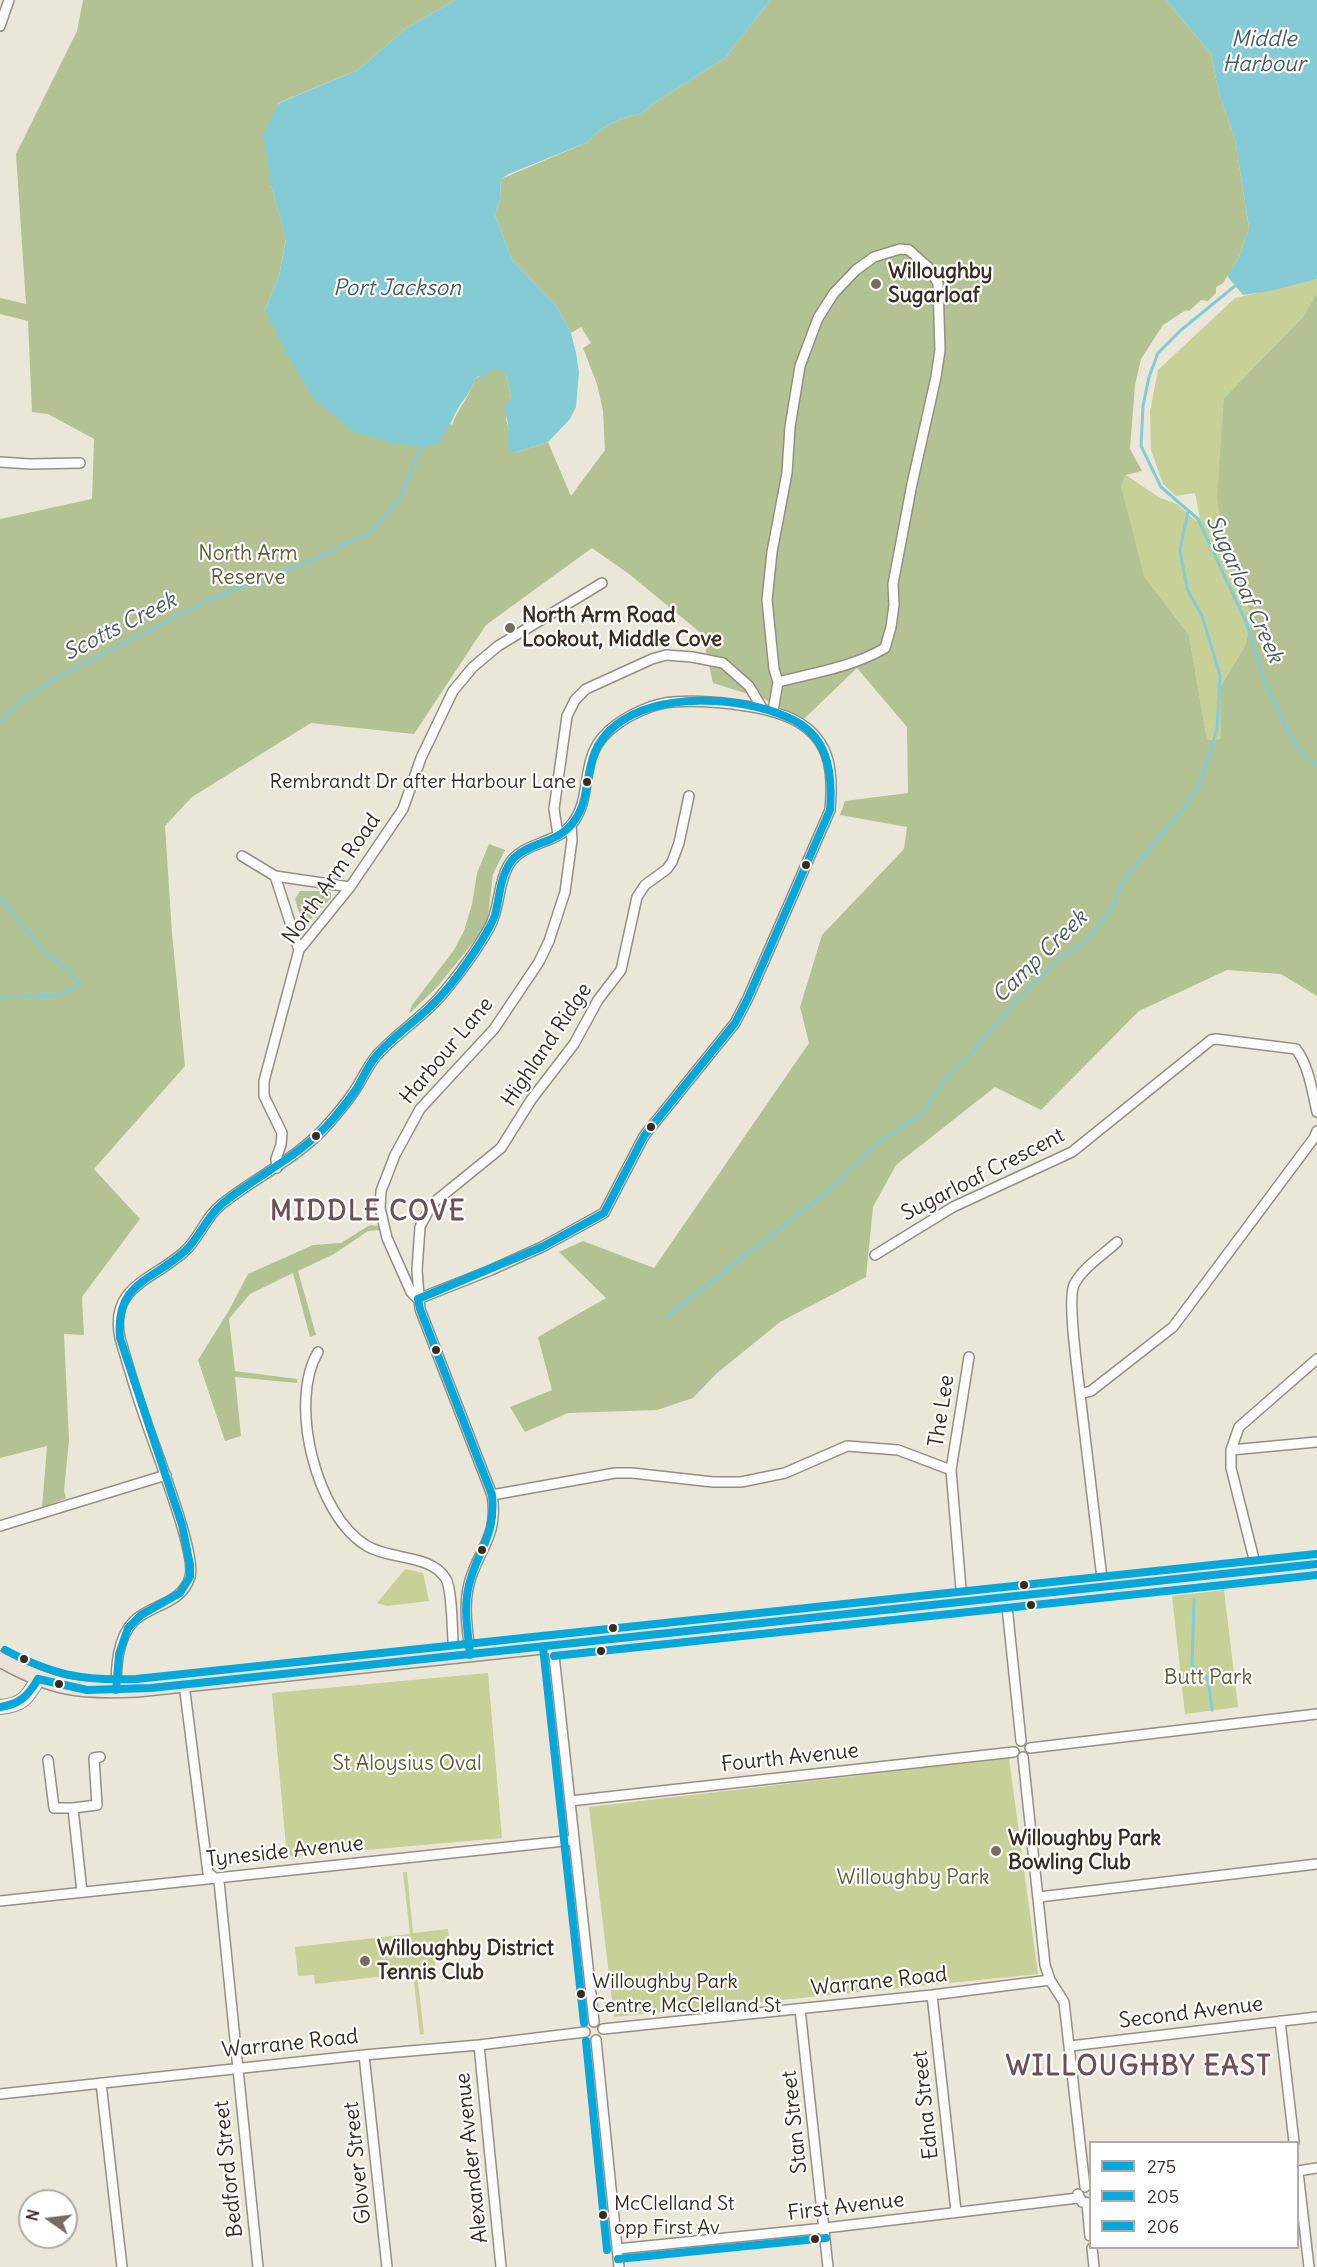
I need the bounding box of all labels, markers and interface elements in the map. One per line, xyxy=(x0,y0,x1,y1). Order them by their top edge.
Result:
water label: Middle Harbour xyxy=(1222,27,1306,78)
place label: Willoughby Sugarloaf xyxy=(888,259,993,309)
water label: Port Jackson xyxy=(333,276,461,302)
marker: Willoughby Sugarloaf xyxy=(869,277,883,291)
water label: Sugarloaf Creek xyxy=(1200,511,1288,667)
park label: North Arm Reserve xyxy=(198,541,298,591)
water label: Scotts Creek xyxy=(59,587,181,667)
place label: North Arm Road Lookout, Middle Cove xyxy=(522,603,722,653)
marker: North Arm Road Lookout, Middle Cove xyxy=(503,621,517,635)
place label: Rembrandt Dr after Harbour Lane xyxy=(270,770,576,794)
marker: Rembrandt Dr after Harbour Lane xyxy=(581,776,593,788)
street label: North Arm Road xyxy=(278,809,386,949)
unlabelled marker xyxy=(800,859,812,871)
water label: Camp Creek xyxy=(987,905,1093,1009)
street label: Highland Ridge xyxy=(496,979,598,1111)
street label: Harbour Lane xyxy=(395,992,499,1110)
unlabelled marker xyxy=(645,1121,657,1133)
street label: Sugarloaf Crescent xyxy=(897,1123,1069,1227)
unlabelled marker xyxy=(310,1130,322,1142)
district label: MIDDLE COVE xyxy=(270,1196,466,1228)
unlabelled marker xyxy=(430,1344,442,1356)
street label: The Lee xyxy=(924,1373,960,1449)
unlabelled marker xyxy=(476,1544,488,1556)
unlabelled marker xyxy=(1018,1579,1030,1591)
unlabelled marker xyxy=(1025,1599,1037,1611)
unlabelled marker xyxy=(607,1622,619,1634)
unlabelled marker xyxy=(595,1645,607,1657)
unlabelled marker xyxy=(18,1653,30,1665)
park label: Butt Park xyxy=(1164,1665,1252,1691)
unlabelled marker xyxy=(53,1678,65,1690)
street label: Fourth Avenue xyxy=(720,1738,860,1778)
park label: St Aloysius Oval xyxy=(332,1751,482,1777)
place label: Willoughby Park Bowling Club xyxy=(1008,1826,1161,1876)
street label: Tyneside Avenue xyxy=(205,1831,365,1873)
marker: Willoughby Park Bowling Club xyxy=(989,1844,1003,1858)
park label: Willoughby Park xyxy=(837,1865,989,1891)
place label: Willoughby District Tennis Club xyxy=(377,1936,554,1986)
marker: Willoughby District Tennis Club xyxy=(358,1954,372,1968)
street label: Warrane Road xyxy=(810,1962,948,2002)
place label: Willoughby Park Centre, McClelland St xyxy=(592,1970,781,2017)
marker: Willoughby Park Centre, McClelland St xyxy=(575,1988,587,2000)
street label: Second Avenue xyxy=(1117,1992,1265,2034)
street label: Warrane Road xyxy=(221,2024,359,2064)
street label: Edna Street xyxy=(908,2049,944,2161)
district label: WILLOUGHBY EAST xyxy=(1006,2051,1272,2083)
street label: Stan Street xyxy=(777,2069,813,2175)
street label: Alexander Avenue xyxy=(451,2072,493,2244)
street label: Bedford Street xyxy=(209,2099,249,2239)
street label: Glover Street xyxy=(339,2101,377,2225)
legend xyxy=(1089,2141,1299,2249)
text: 275 xyxy=(1147,2155,1176,2178)
text: 205 xyxy=(1147,2185,1179,2208)
street label: First Avenue xyxy=(786,2187,906,2227)
north arrow xyxy=(18,2189,78,2249)
place label: McClelland St opp First Av xyxy=(614,2192,734,2239)
text: N xyxy=(21,2207,44,2223)
marker: McClelland St opp First Av xyxy=(597,2209,609,2221)
text: 206 xyxy=(1147,2215,1179,2238)
unlabelled marker xyxy=(809,2233,821,2245)

